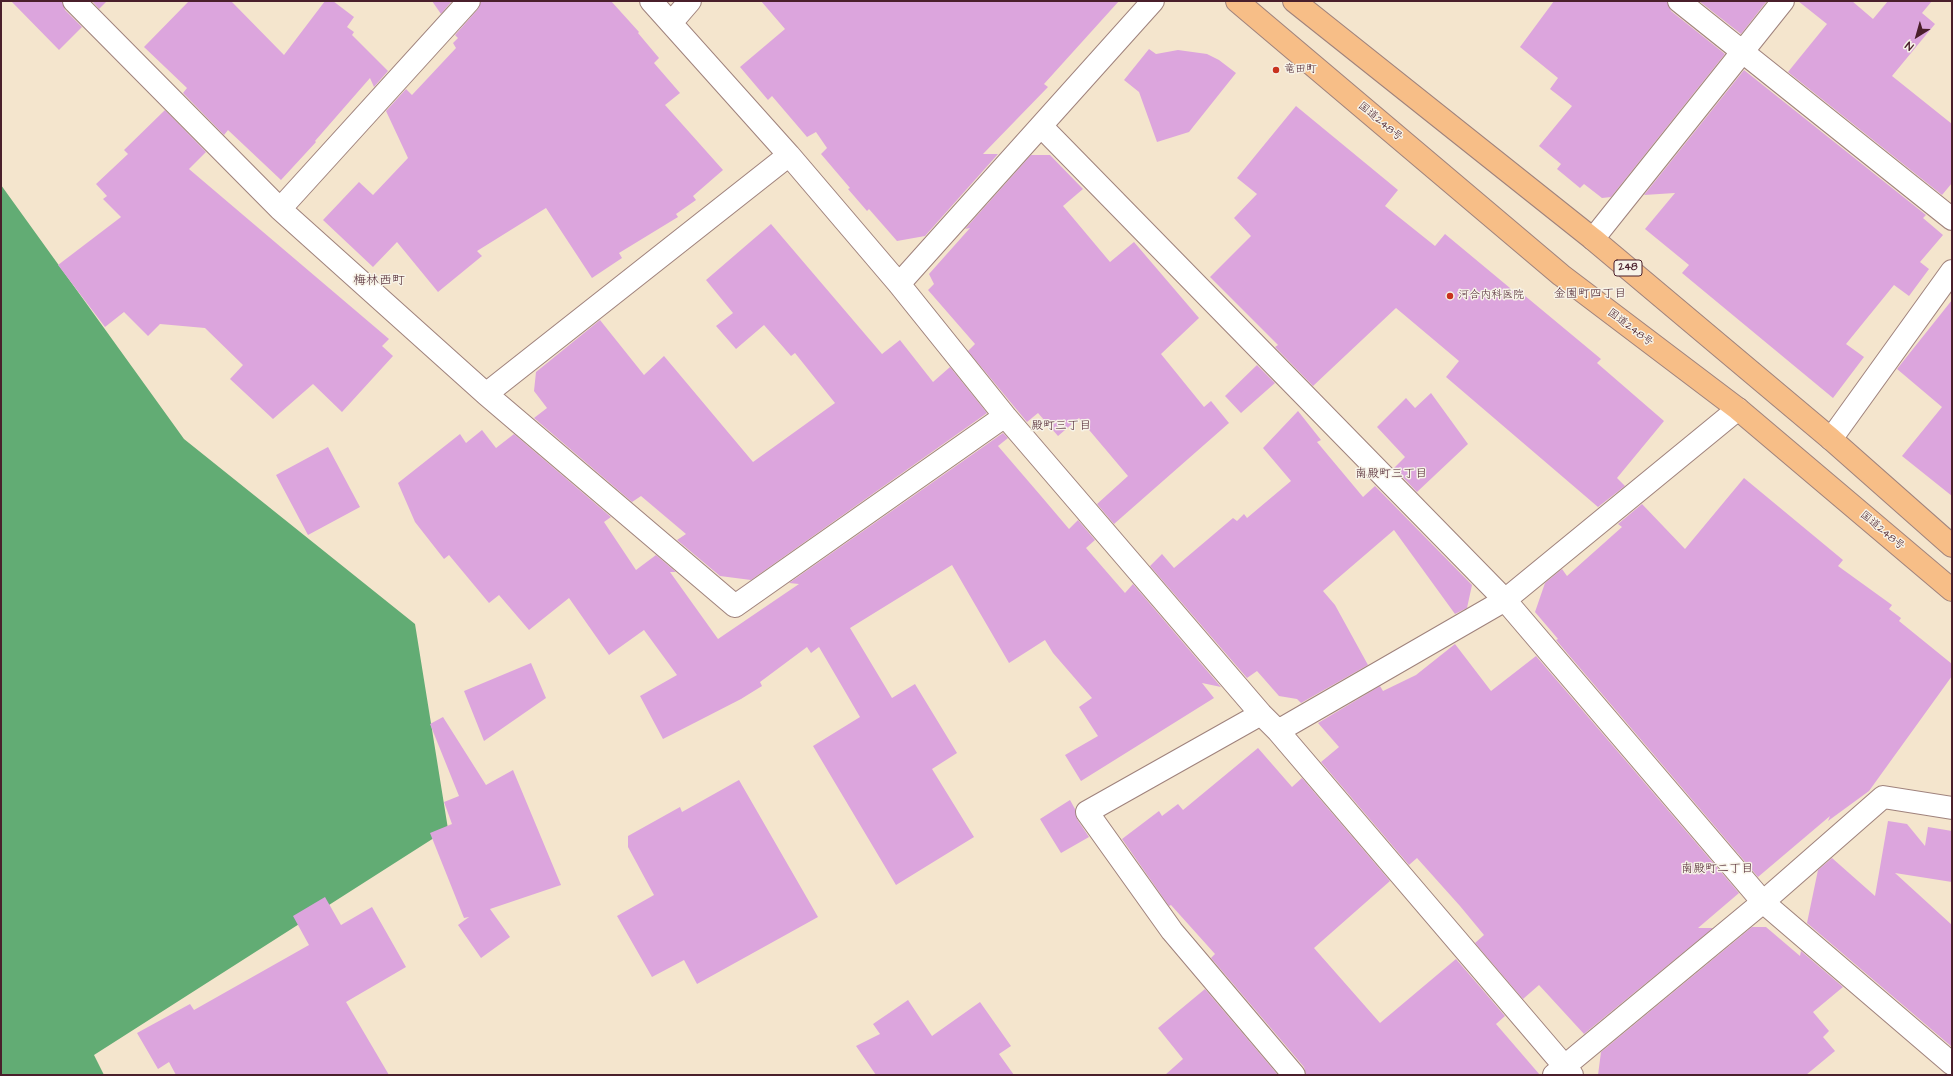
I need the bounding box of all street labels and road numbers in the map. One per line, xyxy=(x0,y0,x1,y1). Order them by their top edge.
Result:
street label: 国道248号 xyxy=(1355,100,1405,144)
road number: 248 xyxy=(1614,260,1642,276)
street label: 国道248号 xyxy=(1604,307,1656,349)
street label: 国道248号 xyxy=(1857,509,1907,553)

